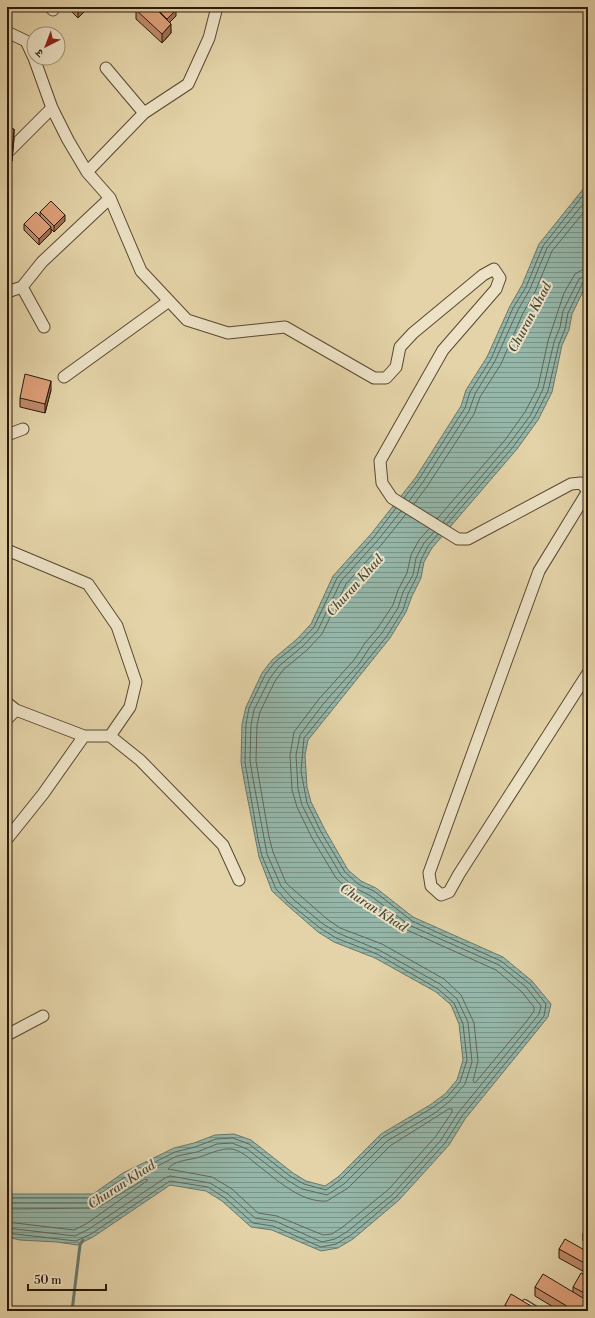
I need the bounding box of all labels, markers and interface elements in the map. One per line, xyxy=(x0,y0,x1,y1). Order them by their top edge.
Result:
north arrow xyxy=(26,26,66,66)
text: उ xyxy=(32,45,47,60)
water label: Churan Khad xyxy=(505,279,555,355)
water label: Churan Khad xyxy=(323,551,387,620)
water label: Churan Khad xyxy=(337,880,411,936)
water label: Churan Khad xyxy=(85,1157,159,1213)
scale bar xyxy=(28,1266,106,1292)
text: 50 m xyxy=(34,1273,62,1288)

